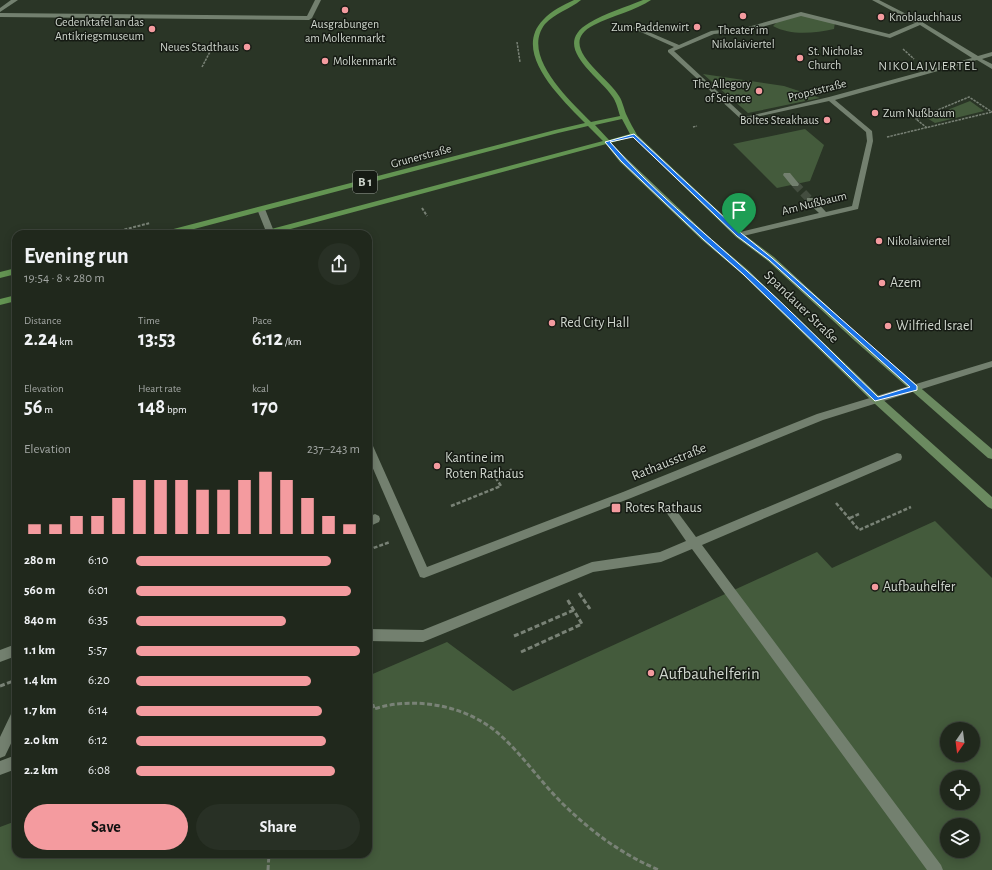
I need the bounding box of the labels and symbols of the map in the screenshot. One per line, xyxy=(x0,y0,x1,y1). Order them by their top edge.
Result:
marker: Ausgrabungen am Molkenmarkt xyxy=(340,5,350,15)
marker: Theater im Nikolaiviertel xyxy=(738,11,748,21)
place label: Knoblauchhaus xyxy=(889,11,962,23)
marker: Knoblauchhaus xyxy=(876,12,886,22)
place label: Gedenktafel an das Antikriegsmuseum xyxy=(55,16,144,42)
place label: Ausgrabungen am Molkenmarkt xyxy=(305,18,385,44)
place label: Zum Paddenwirt xyxy=(611,21,689,33)
marker: Zum Paddenwirt xyxy=(692,22,702,32)
marker: Gedenktafel an das Antikriegsmuseum xyxy=(147,24,157,34)
place label: Theater im Nikolaiviertel xyxy=(711,24,775,50)
place label: Neues Stadthaus xyxy=(160,41,239,53)
marker: Neues Stadthaus xyxy=(242,42,252,52)
place label: St. Nicholas Church xyxy=(808,45,863,71)
marker: St. Nicholas Church xyxy=(795,53,805,63)
place label: Molkenmarkt xyxy=(333,55,396,67)
marker: Molkenmarkt xyxy=(320,56,330,66)
district label: NIKOLAIVIERTEL xyxy=(878,60,978,73)
street label: Propststraße xyxy=(786,77,848,103)
place label: The Allegory of Science xyxy=(692,78,751,104)
marker: The Allegory of Science xyxy=(754,86,764,96)
place label: Zum Nußbaum xyxy=(883,107,955,119)
marker: Zum Nußbaum xyxy=(870,108,880,118)
place label: Boltes Steakhaus xyxy=(740,114,819,126)
marker: Boltes Steakhaus xyxy=(822,115,832,125)
street label: Grunerstraße xyxy=(389,142,453,170)
road number: B 1 xyxy=(353,171,377,193)
street label: Am Nußbaum xyxy=(780,189,848,217)
pin xyxy=(722,193,756,234)
place label: Nikolaiviertel xyxy=(887,235,950,247)
marker: Nikolaiviertel xyxy=(874,236,884,246)
street label: Spandauer Straße xyxy=(761,268,841,346)
place label: Azem xyxy=(890,276,921,290)
marker: Azem xyxy=(877,278,887,288)
place label: Red City Hall xyxy=(560,316,629,330)
marker: Red City Hall xyxy=(547,318,557,328)
place label: Wilfried Israel xyxy=(896,319,973,333)
marker: Wilfried Israel xyxy=(883,321,893,331)
street label: Rathausstraße xyxy=(630,441,708,483)
place label: Kantine im Roten Rathaus xyxy=(445,451,524,481)
marker: Kantine im Roten Rathaus xyxy=(432,461,442,471)
place label: Rotes Rathaus xyxy=(625,501,702,515)
marker: Rotes Rathaus xyxy=(610,502,622,514)
place label: Aufbauhelfer xyxy=(883,580,956,594)
marker: Aufbauhelfer xyxy=(870,582,880,592)
place label: Aufbauhelferin xyxy=(659,665,760,682)
marker: Aufbauhelferin xyxy=(646,668,656,678)
north arrow xyxy=(940,722,980,762)

